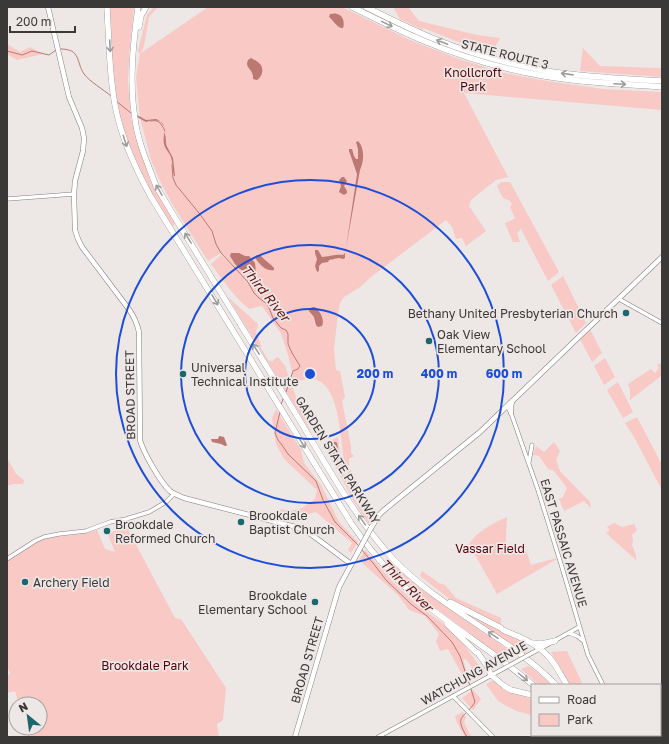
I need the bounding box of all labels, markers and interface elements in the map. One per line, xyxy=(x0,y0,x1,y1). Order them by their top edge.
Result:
scale bar xyxy=(10,8,75,34)
text: 200 m xyxy=(16,14,51,29)
one-way arrow xyxy=(381,21,393,28)
street label: STATE ROUTE 3 xyxy=(460,36,550,72)
one-way arrow xyxy=(436,37,448,45)
one-way arrow xyxy=(106,39,113,52)
park label: Knollcroft Park xyxy=(444,65,502,94)
one-way arrow xyxy=(561,70,574,78)
one-way arrow xyxy=(613,81,626,88)
one-way arrow xyxy=(122,135,130,147)
one-way arrow xyxy=(155,184,163,196)
one-way arrow xyxy=(183,232,191,244)
water label: Third River xyxy=(238,262,295,326)
one-way arrow xyxy=(211,294,219,306)
place label: Bethany United Presbyterian Church xyxy=(408,306,618,321)
marker: Bethany United Presbyterian Church xyxy=(621,308,631,318)
place label: Oak View Elementary School xyxy=(437,327,546,356)
marker: Oak View Elementary School xyxy=(424,336,434,346)
one-way arrow xyxy=(252,344,260,355)
street label: BROAD STREET xyxy=(122,349,138,440)
place label: Universal Technical Institute xyxy=(191,360,298,389)
text: 200 m xyxy=(357,366,393,381)
text: 400 m xyxy=(421,366,457,381)
text: 600 m xyxy=(486,366,522,381)
centre of rings xyxy=(303,367,317,381)
marker: Universal Technical Institute xyxy=(178,369,188,379)
street label: GARDEN STATE PARKWAY xyxy=(292,393,384,527)
one-way arrow xyxy=(299,437,307,449)
street label: EAST PASSAIC AVENUE xyxy=(537,477,591,609)
place label: Brookdale Baptist Church xyxy=(249,508,335,537)
one-way arrow xyxy=(358,515,366,526)
place label: Brookdale Reformed Church xyxy=(115,517,215,546)
marker: Brookdale Baptist Church xyxy=(236,517,246,527)
marker: Brookdale Reformed Church xyxy=(102,526,112,536)
park label: Vassar Field xyxy=(455,541,525,556)
water label: Third River xyxy=(377,555,438,616)
place label: Archery Field xyxy=(33,575,110,590)
marker: Archery Field xyxy=(20,577,30,587)
place label: Brookdale Elementary School xyxy=(198,588,307,617)
marker: Brookdale Elementary School xyxy=(310,597,320,607)
street label: BROAD STREET xyxy=(287,614,327,705)
one-way arrow xyxy=(488,631,499,639)
street label: WATCHUNG AVENUE xyxy=(418,638,530,708)
park label: Brookdale Park xyxy=(101,658,189,673)
one-way arrow xyxy=(518,673,529,681)
legend xyxy=(531,684,661,736)
text: Road xyxy=(567,692,596,707)
north arrow xyxy=(8,696,48,736)
text: N xyxy=(16,699,30,715)
text: Park xyxy=(567,712,593,727)

